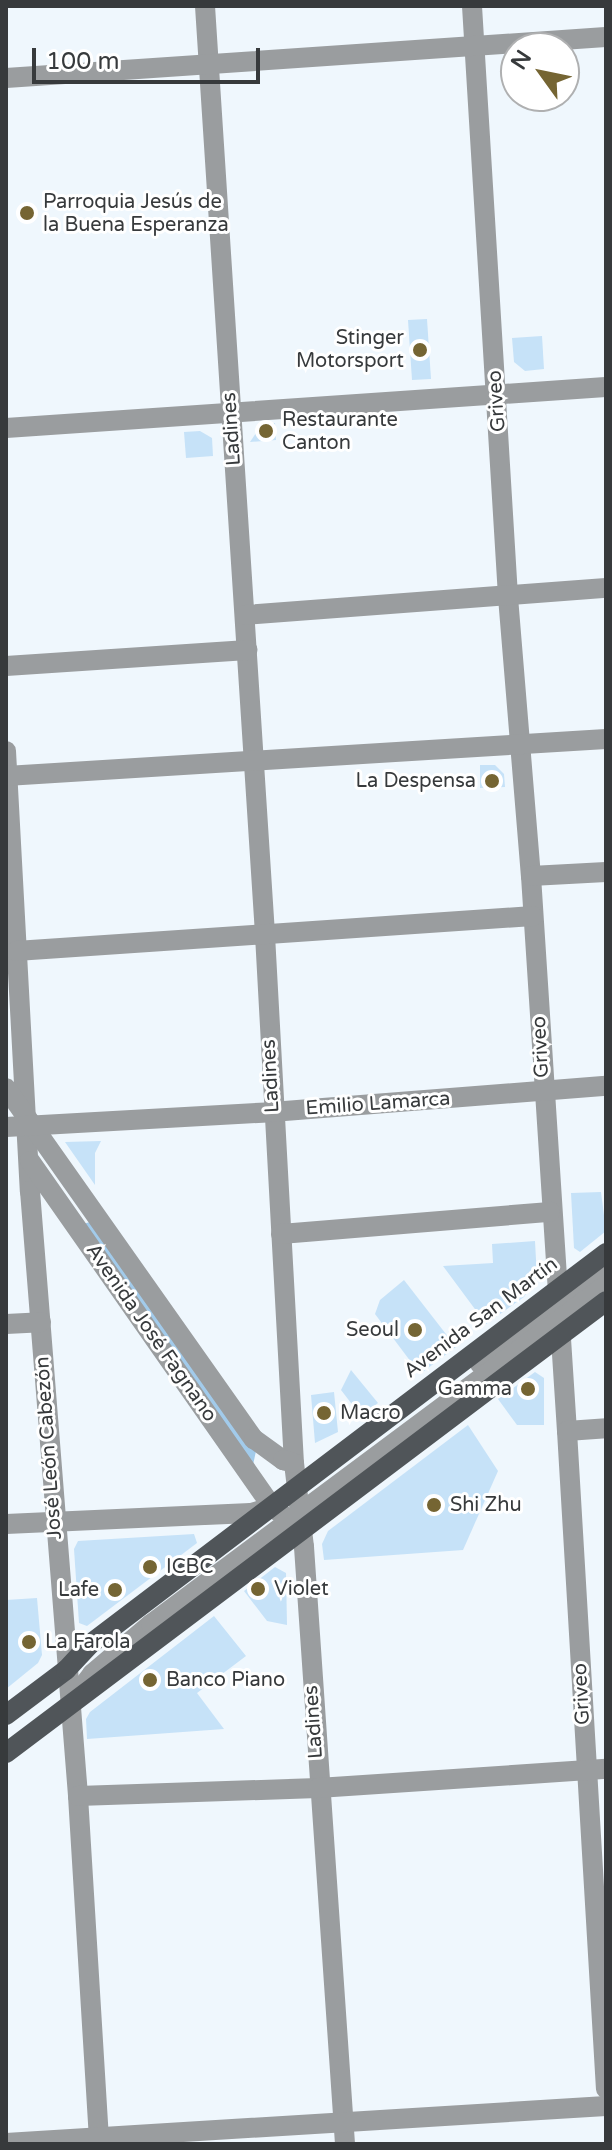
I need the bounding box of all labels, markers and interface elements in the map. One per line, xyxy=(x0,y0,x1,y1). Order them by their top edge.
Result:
scale bar xyxy=(36,32,264,82)
north arrow xyxy=(500,32,580,112)
text: N xyxy=(506,46,537,75)
text: 100 m xyxy=(46,47,120,76)
place label: Parroquia Jesús de la Buena Esperanza xyxy=(43,190,229,237)
marker: Parroquia Jesús de la Buena Esperanza xyxy=(18,204,36,222)
place label: Stinger Motorsport xyxy=(296,326,404,373)
marker: Stinger Motorsport xyxy=(411,341,429,359)
street label: Griveo xyxy=(483,369,511,433)
street label: Ladines xyxy=(217,392,247,466)
place label: Restaurante Canton xyxy=(282,408,398,455)
marker: Restaurante Canton xyxy=(257,422,275,440)
place label: La Despensa xyxy=(356,769,476,793)
marker: La Despensa xyxy=(483,772,501,790)
street label: Griveo xyxy=(527,1016,555,1078)
street label: Ladines xyxy=(257,1039,285,1113)
street label: Emilio Lamarca xyxy=(305,1087,451,1121)
street label: Avenida José Fagnano xyxy=(80,1239,222,1427)
street label: Avenida San Martín xyxy=(399,1252,563,1384)
place label: Seoul xyxy=(346,1318,399,1342)
marker: Seoul xyxy=(406,1321,424,1339)
street label: José León Cabezón xyxy=(31,1356,67,1540)
place label: Gamma xyxy=(438,1377,512,1401)
marker: Gamma xyxy=(519,1380,537,1398)
place label: Macro xyxy=(340,1401,401,1425)
marker: Macro xyxy=(315,1404,333,1422)
place label: Shi Zhu xyxy=(450,1493,522,1517)
marker: Shi Zhu xyxy=(425,1496,443,1514)
place label: ICBC xyxy=(166,1555,213,1579)
marker: ICBC xyxy=(141,1558,159,1576)
place label: Violet xyxy=(274,1577,329,1601)
place label: Lafe xyxy=(58,1578,99,1602)
marker: Violet xyxy=(249,1580,267,1598)
marker: Lafe xyxy=(106,1581,124,1599)
place label: La Farola xyxy=(45,1630,131,1654)
marker: La Farola xyxy=(20,1633,38,1651)
street label: Griveo xyxy=(568,1663,596,1725)
place label: Banco Piano xyxy=(166,1668,285,1692)
marker: Banco Piano xyxy=(141,1671,159,1689)
street label: Ladines xyxy=(299,1685,329,1759)

